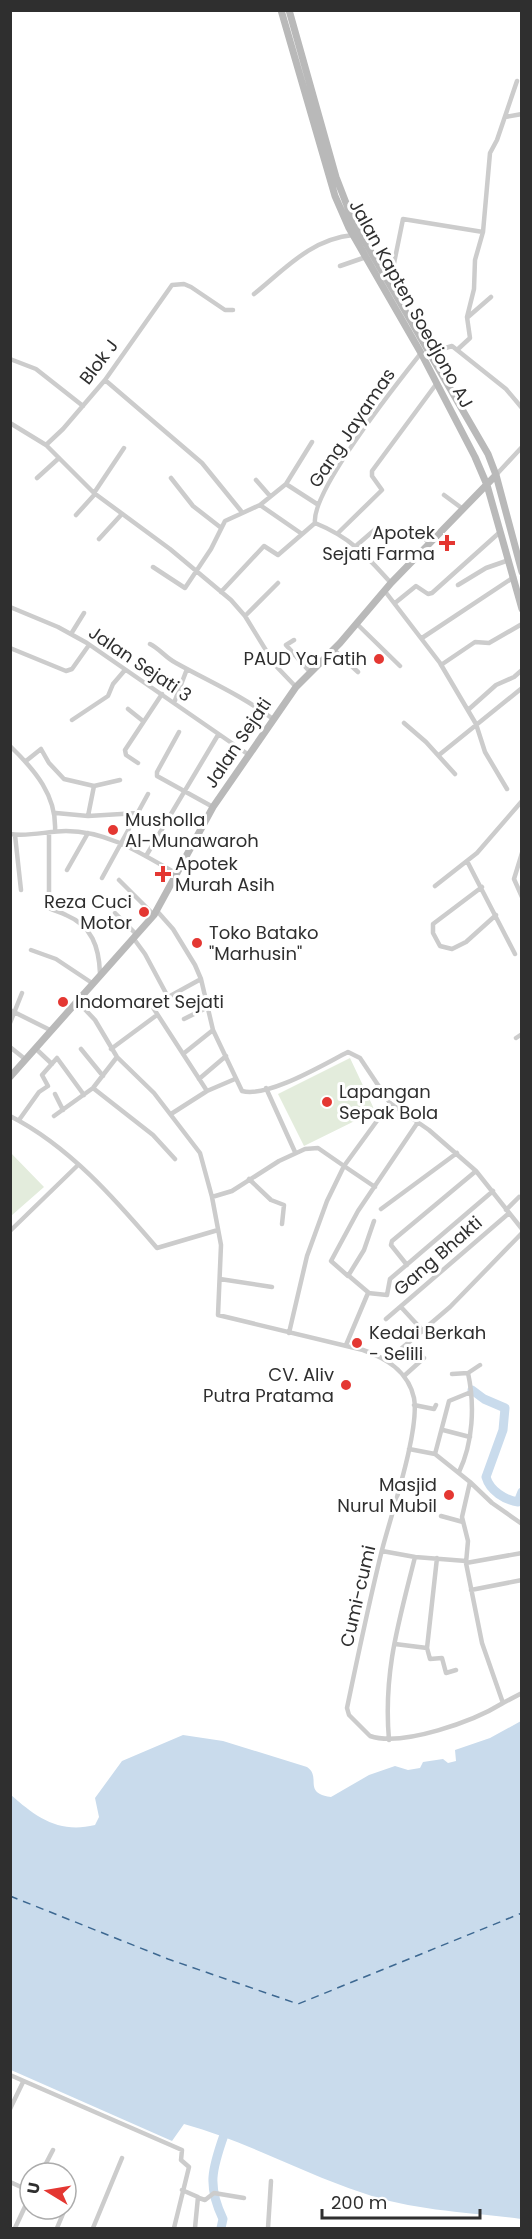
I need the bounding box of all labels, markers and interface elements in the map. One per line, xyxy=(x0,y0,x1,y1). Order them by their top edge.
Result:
street label: Jalan Kapten Soedjono AJ xyxy=(344,195,479,412)
street label: Blok J xyxy=(73,334,124,389)
street label: Gang Jayamas xyxy=(302,363,401,492)
place label: Apotek Sejati Farma xyxy=(322,520,436,566)
marker: Apotek Sejati Farma xyxy=(440,536,454,550)
street label: Jalan Sejati 3 xyxy=(84,620,197,707)
place label: PAUD Ya Fatih xyxy=(244,646,367,671)
marker: PAUD Ya Fatih xyxy=(372,652,386,666)
street label: Jalan Sejati xyxy=(198,693,277,793)
place label: Musholla Al-Munawaroh xyxy=(125,807,259,853)
marker: Musholla Al-Munawaroh xyxy=(106,823,120,837)
place label: Apotek Murah Asih xyxy=(175,851,275,897)
marker: Apotek Murah Asih xyxy=(156,867,170,881)
place label: Reza Cuci Motor xyxy=(44,889,132,935)
marker: Reza Cuci Motor xyxy=(137,905,151,919)
place label: Toko Batako "Marhusin" xyxy=(209,920,319,966)
marker: Toko Batako "Marhusin" xyxy=(190,936,204,950)
place label: Indomaret Sejati xyxy=(75,989,224,1014)
marker: Indomaret Sejati xyxy=(56,995,70,1009)
place label: Lapangan Sepak Bola xyxy=(339,1079,438,1125)
marker: Lapangan Sepak Bola xyxy=(320,1095,334,1109)
street label: Gang Bhakti xyxy=(388,1210,487,1301)
place label: Kedai Berkah - Selili xyxy=(369,1320,486,1366)
marker: Kedai Berkah - Selili xyxy=(350,1336,364,1350)
place label: CV. Aliv Putra Pratama xyxy=(203,1362,334,1408)
marker: CV. Aliv Putra Pratama xyxy=(339,1378,353,1392)
place label: Masjid Nurul Mubil xyxy=(337,1472,437,1518)
marker: Masjid Nurul Mubil xyxy=(442,1488,456,1502)
street label: Cumi-cumi xyxy=(334,1543,381,1649)
north arrow xyxy=(18,2161,78,2221)
text: U xyxy=(21,2181,46,2196)
scale bar xyxy=(322,2182,480,2220)
text: 200 m xyxy=(331,2190,387,2215)

